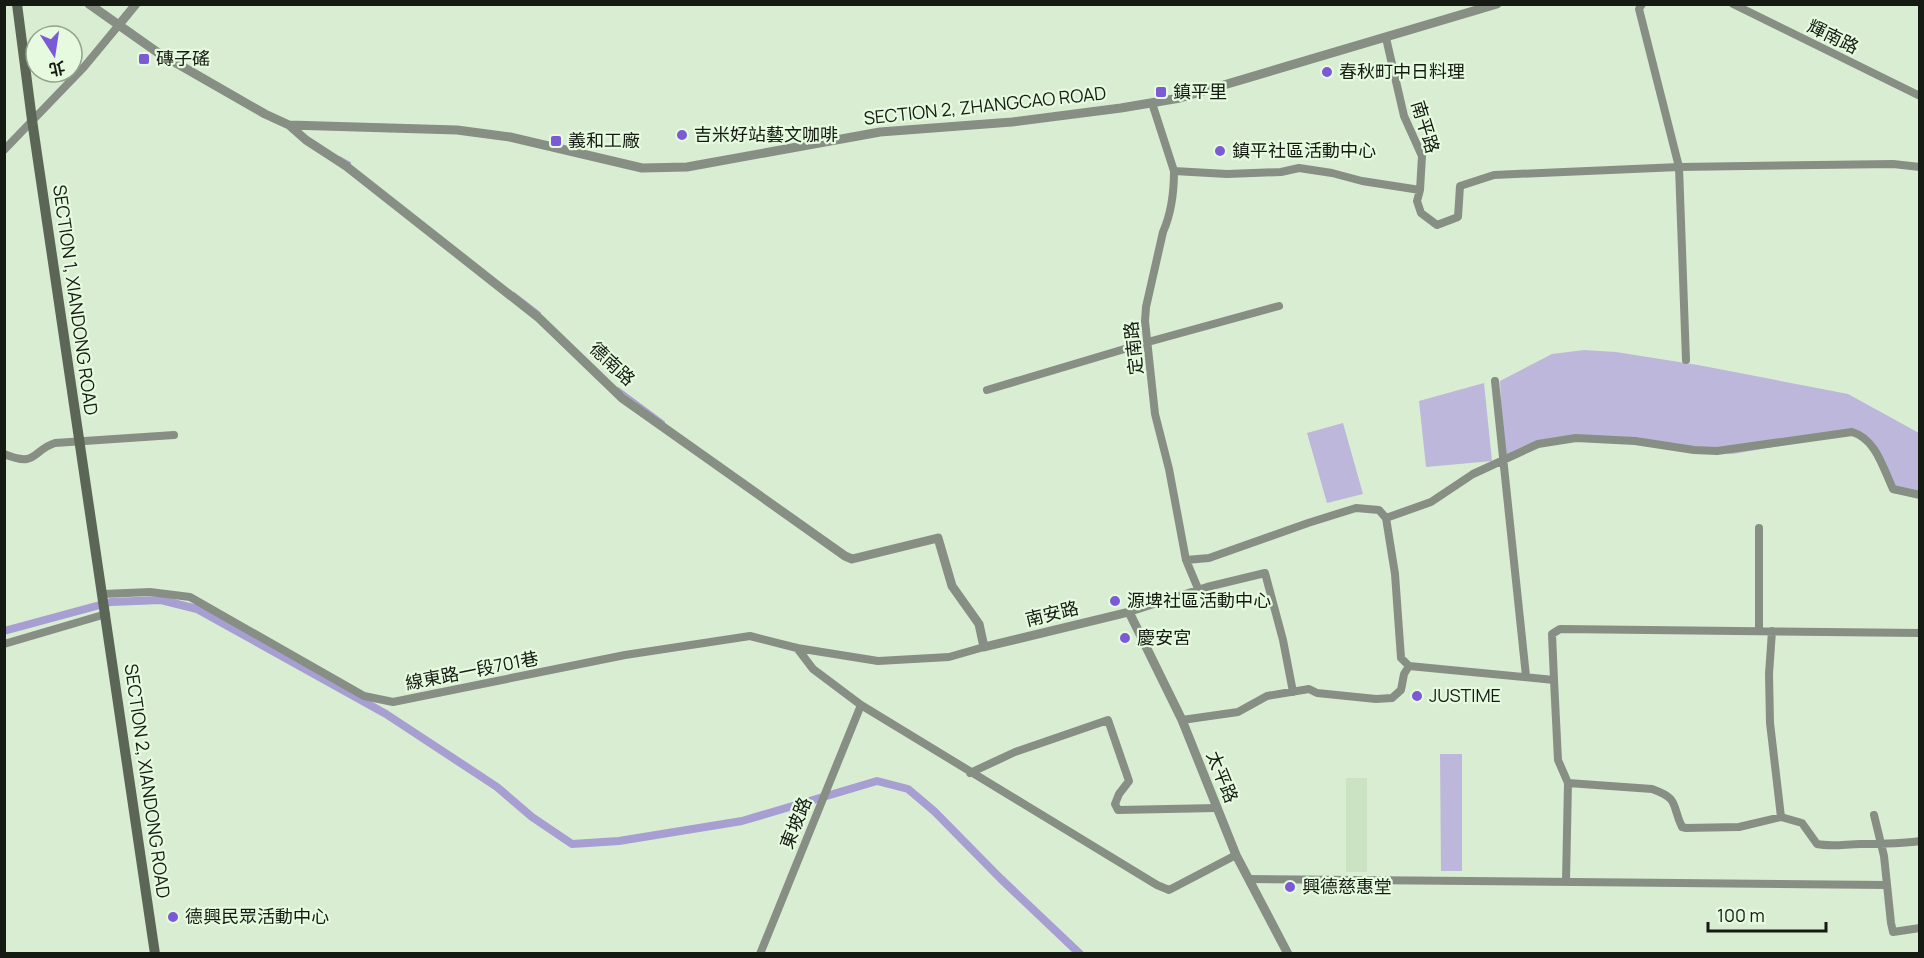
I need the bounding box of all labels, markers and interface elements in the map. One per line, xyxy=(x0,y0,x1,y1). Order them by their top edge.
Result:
street label: 輝南路 xyxy=(1804,13,1863,59)
north arrow xyxy=(24,24,84,84)
place label: 磚子磘 xyxy=(156,46,210,70)
marker: 磚子磘 xyxy=(137,52,151,66)
text: 北 xyxy=(47,56,67,81)
place label: 春秋町中日料理 xyxy=(1339,59,1465,83)
marker: 春秋町中日料理 xyxy=(1320,65,1334,79)
place label: 鎮平里 xyxy=(1173,79,1227,103)
street label: SECTION 2, ZHANGCAO ROAD xyxy=(862,80,1107,130)
marker: 鎮平里 xyxy=(1154,85,1168,99)
street label: 南平路 xyxy=(1407,97,1445,156)
place label: 吉米好站藝文咖啡 xyxy=(694,122,838,146)
place label: 義和工廠 xyxy=(568,128,640,152)
marker: 吉米好站藝文咖啡 xyxy=(675,128,689,142)
marker: 義和工廠 xyxy=(549,134,563,148)
place label: 鎮平社區活動中心 xyxy=(1232,138,1376,162)
marker: 鎮平社區活動中心 xyxy=(1213,144,1227,158)
street label: SECTION 1, XIANDONG ROAD xyxy=(48,183,104,417)
street label: 定南路 xyxy=(1118,320,1148,376)
street label: 德南路 xyxy=(585,336,641,390)
place label: 源埤社區活動中心 xyxy=(1127,588,1271,612)
marker: 源埤社區活動中心 xyxy=(1108,594,1122,608)
street label: 南安路 xyxy=(1023,595,1081,631)
place label: 慶安宮 xyxy=(1137,625,1191,649)
marker: 慶安宮 xyxy=(1118,631,1132,645)
street label: 線東路一段701巷 xyxy=(403,645,540,695)
street label: SECTION 2, XIANDONG ROAD xyxy=(120,662,176,900)
place label: JUSTIME xyxy=(1429,683,1501,707)
marker: JUSTIME xyxy=(1410,689,1424,703)
street label: 太平路 xyxy=(1202,747,1244,806)
street label: 東坡路 xyxy=(774,793,816,852)
place label: 興德慈惠堂 xyxy=(1302,874,1392,898)
marker: 興德慈惠堂 xyxy=(1283,880,1297,894)
scale bar xyxy=(1708,895,1826,933)
text: 100 m xyxy=(1717,903,1765,927)
place label: 德興民眾活動中心 xyxy=(185,904,329,928)
marker: 德興民眾活動中心 xyxy=(166,910,180,924)

